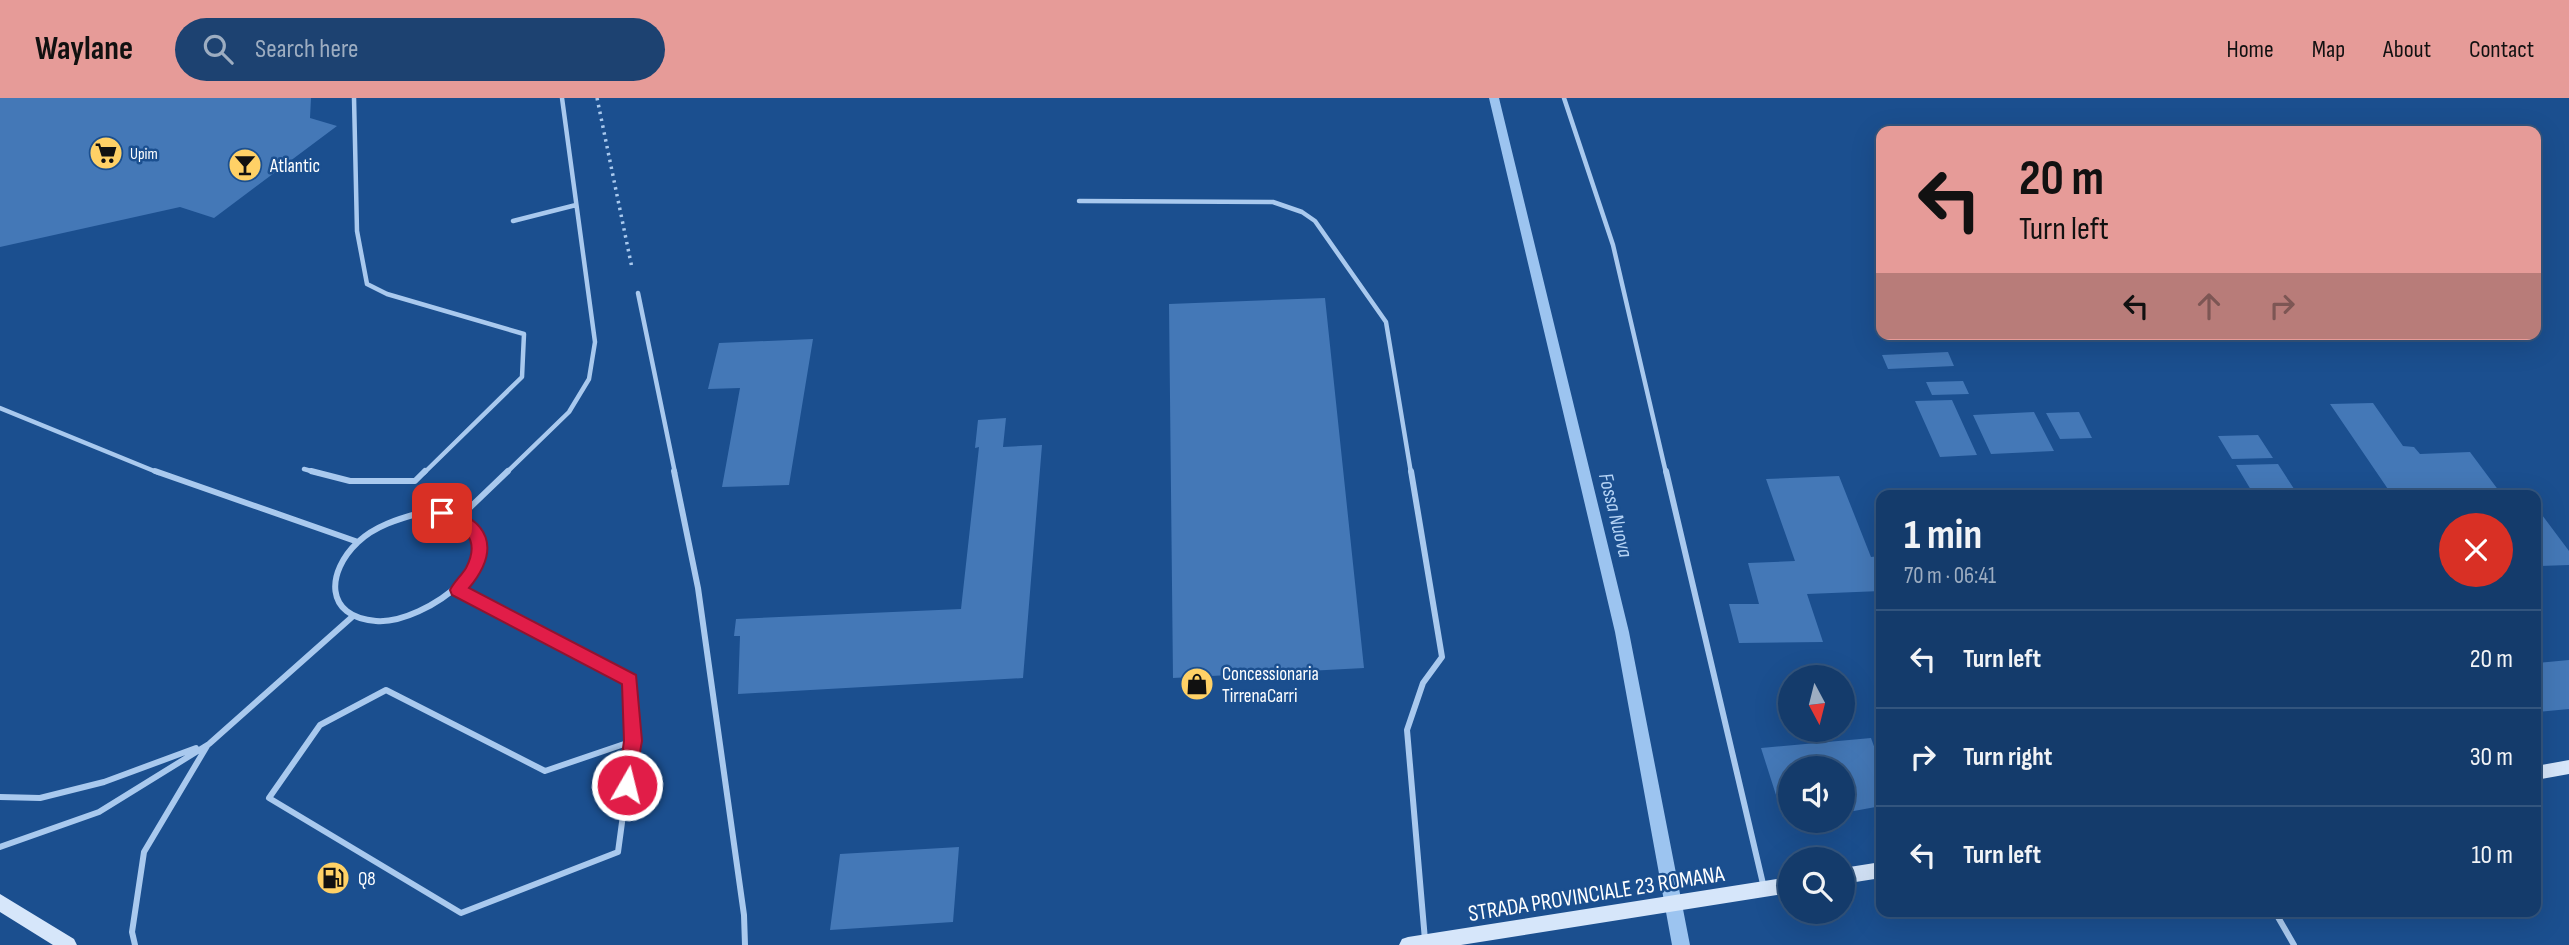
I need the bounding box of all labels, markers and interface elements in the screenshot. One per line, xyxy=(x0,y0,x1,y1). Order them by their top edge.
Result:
search box xyxy=(175,18,665,81)
text: Waylane xyxy=(35,29,133,69)
icon: search xyxy=(199,30,237,68)
text: Search here xyxy=(255,34,358,65)
text: Home xyxy=(2226,35,2274,64)
text: Map xyxy=(2312,35,2345,64)
text: About xyxy=(2383,35,2431,64)
text: Contact xyxy=(2469,35,2534,64)
supermarket icon: Upim xyxy=(87,134,125,172)
place label: Upim xyxy=(130,145,158,164)
bar icon: Atlantic xyxy=(226,146,264,184)
text: 20 m xyxy=(2019,150,2104,209)
icon: left xyxy=(1904,154,1995,245)
place label: Atlantic xyxy=(269,155,320,178)
text: Turn left xyxy=(2019,210,2109,249)
icon: left xyxy=(2117,287,2155,325)
icon: ahead xyxy=(2190,287,2228,325)
icon: right xyxy=(2263,287,2301,325)
water label: Fossa Nuova xyxy=(1593,470,1638,560)
pin xyxy=(412,483,472,543)
icon: arrive xyxy=(423,494,461,532)
text: 1 min xyxy=(1904,510,1982,561)
button: close xyxy=(2439,513,2513,587)
text: 70 m · 06:41 xyxy=(1904,562,1996,590)
icon: left xyxy=(1904,640,1942,678)
text: Turn left xyxy=(1963,644,2041,675)
text: 20 m xyxy=(2470,644,2513,675)
place label: Concessionaria TirrenaCarri xyxy=(1222,663,1319,708)
shop icon: Concessionaria TirrenaCarri xyxy=(1178,665,1216,703)
north arrow xyxy=(1778,665,1855,742)
map controls xyxy=(1778,665,1855,924)
icon: right xyxy=(1904,738,1942,776)
text: Turn right xyxy=(1963,742,2052,773)
text: 30 m xyxy=(2470,742,2513,773)
position arrow xyxy=(590,748,664,822)
button: sound xyxy=(1778,756,1855,833)
icon: left xyxy=(1904,836,1942,874)
text: Turn left xyxy=(1963,840,2041,871)
text: 10 m xyxy=(2471,840,2513,871)
button: search xyxy=(1778,847,1855,924)
fuel station icon: Q8 xyxy=(314,859,352,897)
street label: STRADA PROVINCIALE 23 ROMANA xyxy=(1466,860,1726,928)
place label: Q8 xyxy=(358,868,376,891)

